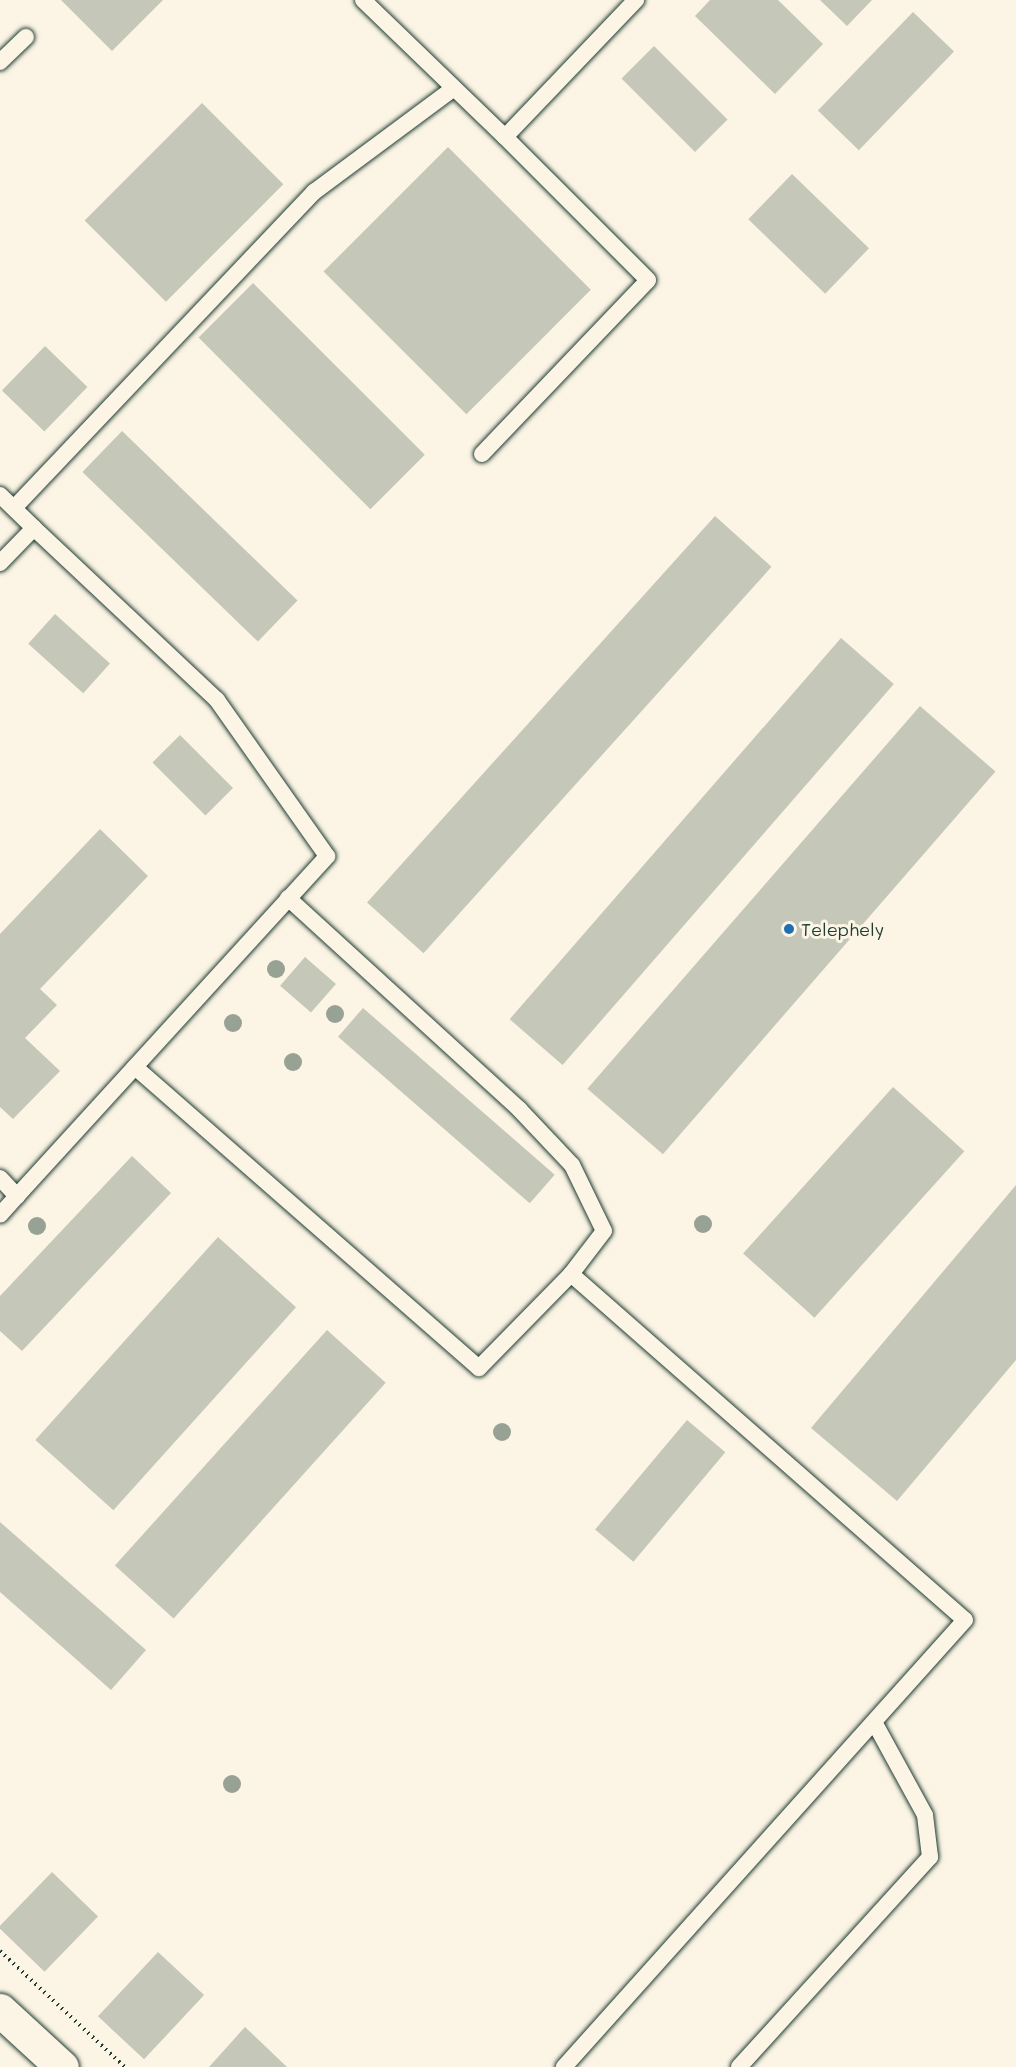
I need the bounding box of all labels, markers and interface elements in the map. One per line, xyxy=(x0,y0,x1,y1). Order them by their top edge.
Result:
place label: Telephely xyxy=(801,918,884,940)
marker: Telephely xyxy=(782,922,796,936)

